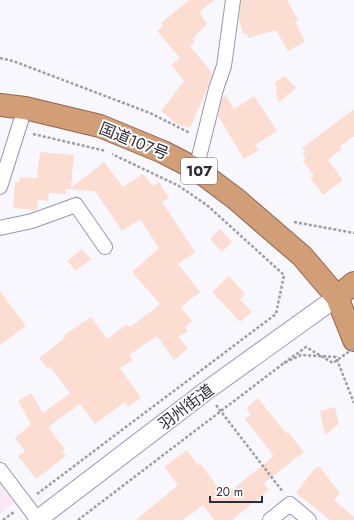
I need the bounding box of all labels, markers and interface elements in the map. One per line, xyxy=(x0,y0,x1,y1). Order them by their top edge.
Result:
street label: 国道107号 xyxy=(96,117,172,165)
road number: 107 xyxy=(181,158,217,184)
street label: 羽州街道 xyxy=(154,379,218,435)
scale bar xyxy=(210,478,262,504)
text: 20 m xyxy=(216,483,243,501)

